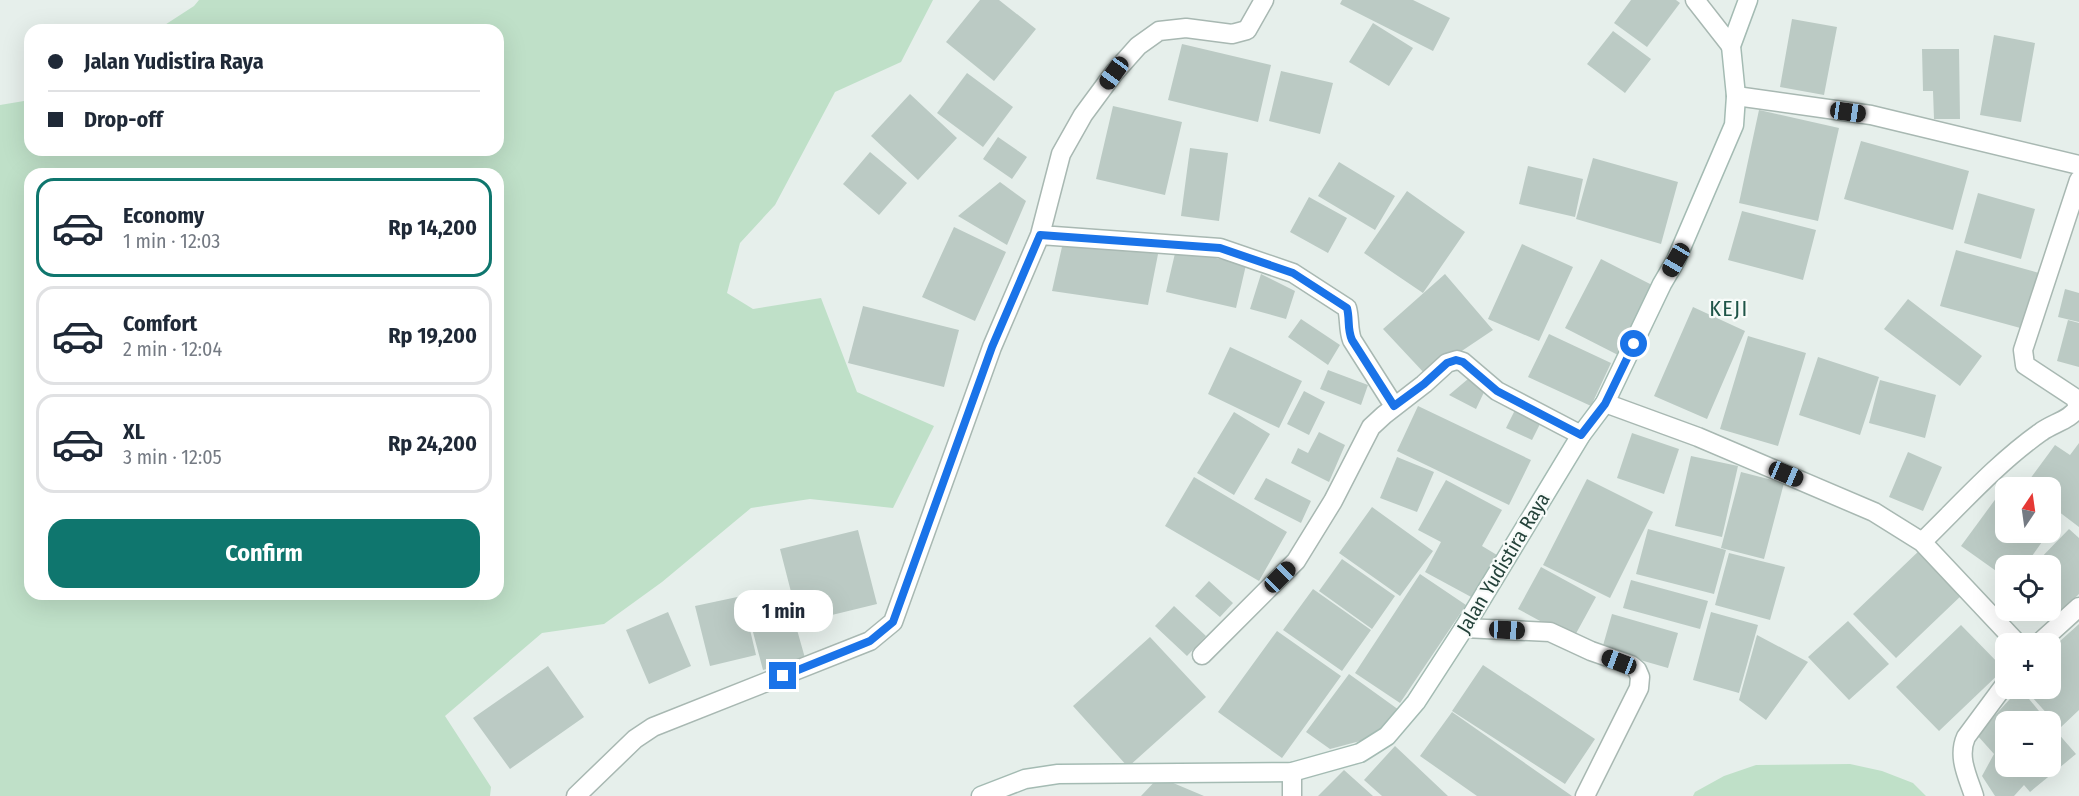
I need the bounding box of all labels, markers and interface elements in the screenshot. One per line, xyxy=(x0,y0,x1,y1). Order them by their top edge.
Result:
text: Jalan Yudistira Raya xyxy=(84,48,264,75)
car xyxy=(1096,53,1132,93)
car xyxy=(1829,101,1867,123)
text: Drop-off xyxy=(84,106,163,133)
icon: car xyxy=(51,201,105,255)
text: Economy xyxy=(123,202,204,229)
text: Rp 14,200 xyxy=(388,214,477,241)
text: 1 min · 12:03 xyxy=(123,229,220,253)
car xyxy=(1659,240,1693,280)
district label: KEJI xyxy=(1709,295,1749,322)
icon: car xyxy=(51,309,105,363)
text: Comfort xyxy=(123,310,197,337)
text: Rp 19,200 xyxy=(388,322,477,349)
route start xyxy=(1620,330,1647,357)
text: 2 min · 12:04 xyxy=(123,337,222,361)
icon: car xyxy=(51,417,105,471)
text: XL xyxy=(123,418,145,445)
text: Rp 24,200 xyxy=(388,430,477,457)
text: 3 min · 12:05 xyxy=(123,445,222,469)
car xyxy=(1766,459,1806,489)
north arrow xyxy=(1995,477,2061,543)
map controls xyxy=(1995,477,2061,777)
street label: Jalan Yudistira Raya xyxy=(1451,488,1555,638)
button: Confirm xyxy=(48,519,480,588)
button: locate xyxy=(1995,555,2061,621)
car xyxy=(1261,558,1299,596)
callout: 1 min xyxy=(734,589,832,631)
text: 1 min xyxy=(762,599,805,623)
car xyxy=(1489,620,1525,640)
button: + xyxy=(1995,633,2061,699)
car xyxy=(1599,647,1639,677)
route end xyxy=(769,662,796,689)
button: − xyxy=(1995,711,2061,777)

